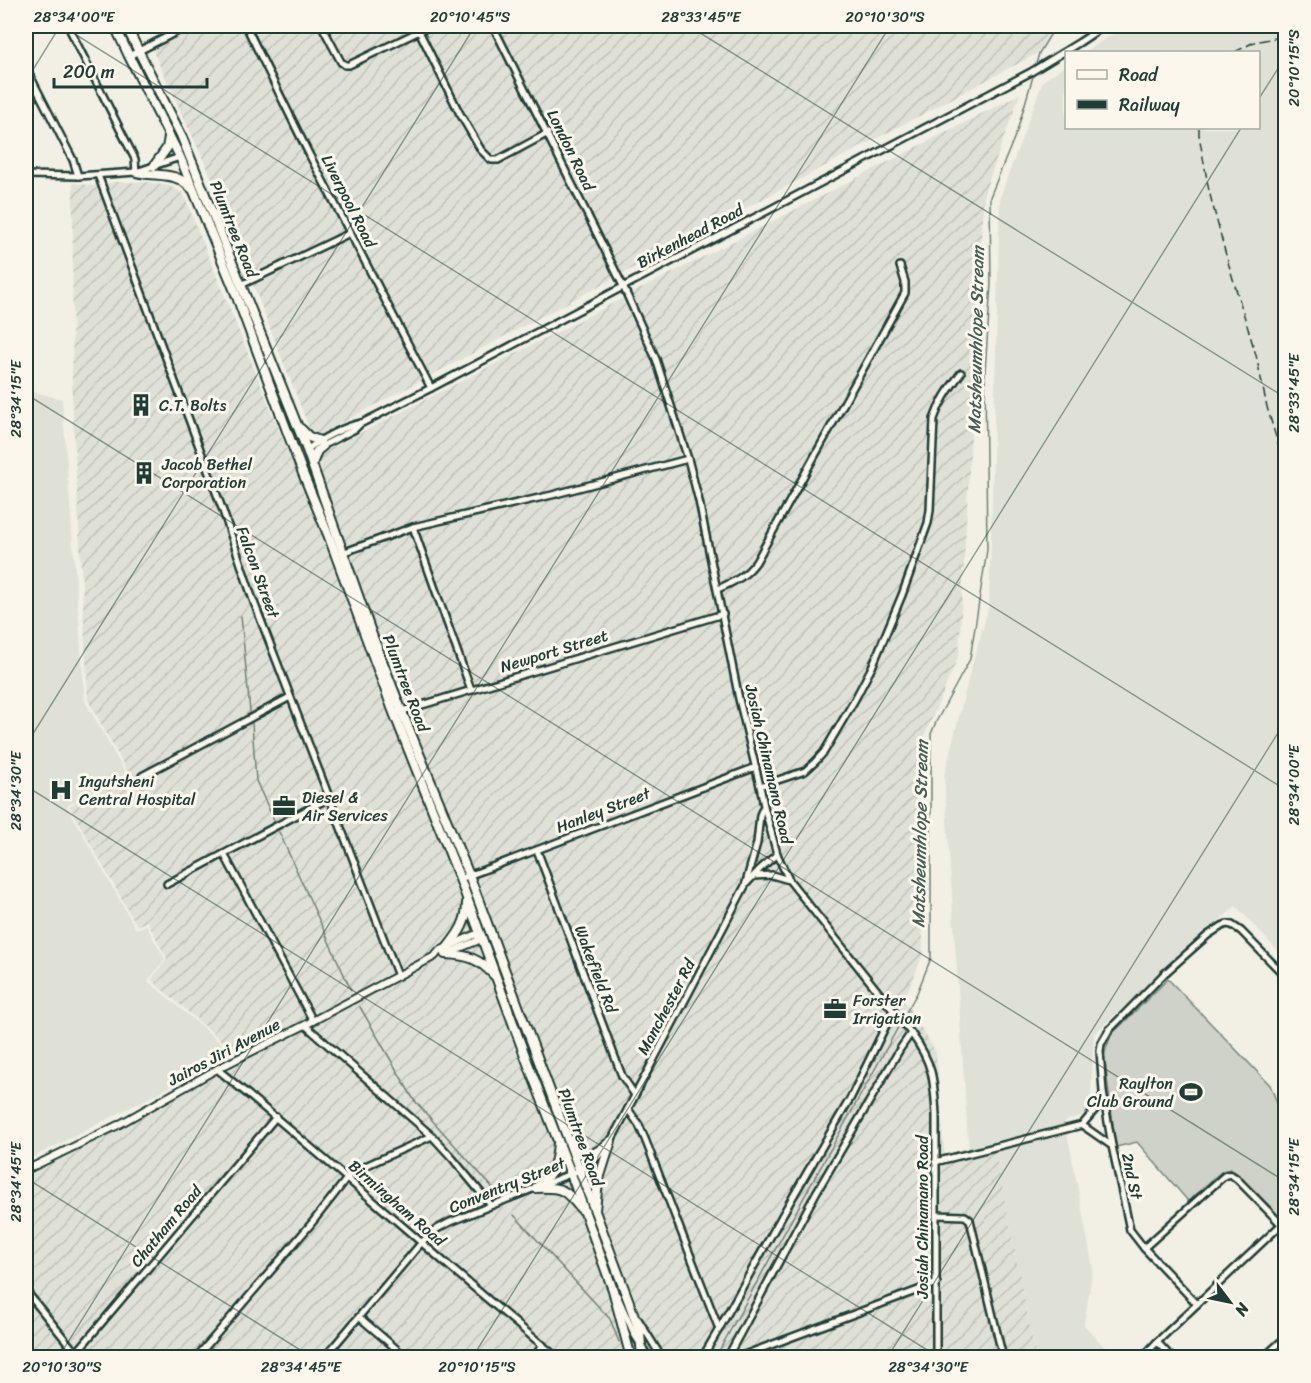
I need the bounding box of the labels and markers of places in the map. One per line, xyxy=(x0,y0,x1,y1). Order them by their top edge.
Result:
place label: C.T. Bolts xyxy=(159,391,227,420)
building icon: C.T. Bolts xyxy=(128,392,154,418)
place label: Jacob Bethel Corporation xyxy=(161,450,252,497)
building icon: Jacob Bethel Corporation xyxy=(131,460,157,486)
place label: Ingutsheni Central Hospital xyxy=(78,767,196,814)
hospital icon: Ingutsheni Central Hospital xyxy=(48,777,74,803)
place label: Diesel & Air Services xyxy=(301,783,389,830)
office icon: Diesel & Air Services xyxy=(271,793,297,819)
place label: Forster Irrigation xyxy=(852,986,922,1033)
office icon: Forster Irrigation xyxy=(822,996,848,1022)
place label: Raylton Club Ground xyxy=(1087,1069,1175,1116)
sports icon: Raylton Club Ground xyxy=(1178,1079,1204,1105)

